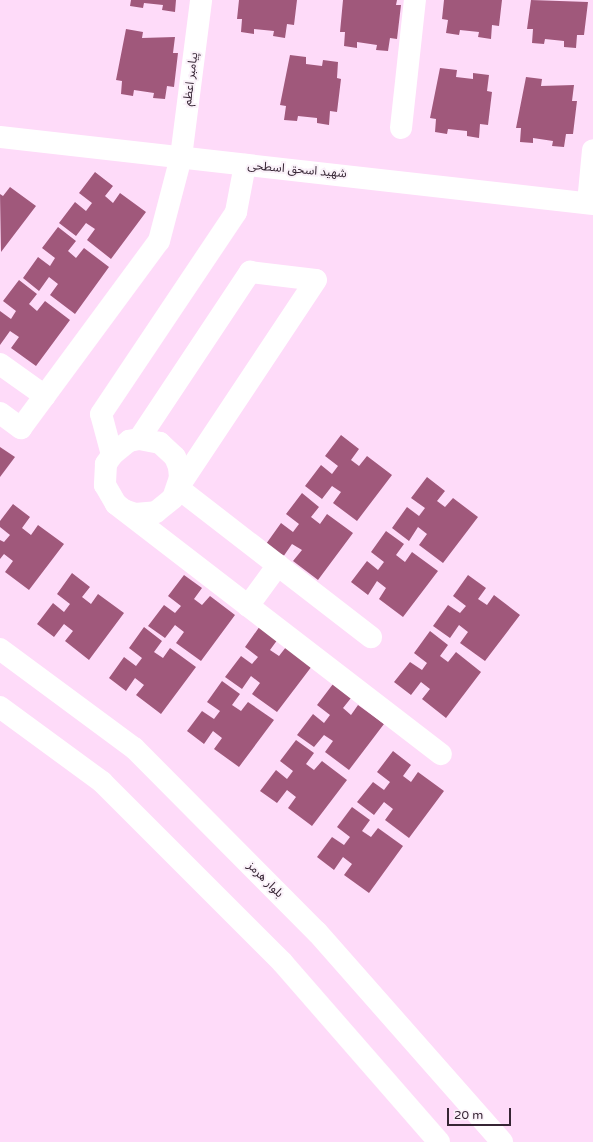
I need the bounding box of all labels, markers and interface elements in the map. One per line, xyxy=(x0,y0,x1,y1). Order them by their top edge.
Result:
street label: پیامبر اعظم xyxy=(181,51,201,107)
street label: شهید اسحق اسطحی xyxy=(247,158,347,182)
street label: بلوار هرمز xyxy=(244,859,286,901)
scale bar xyxy=(449,1100,513,1126)
text: 20 m xyxy=(454,1108,483,1122)

